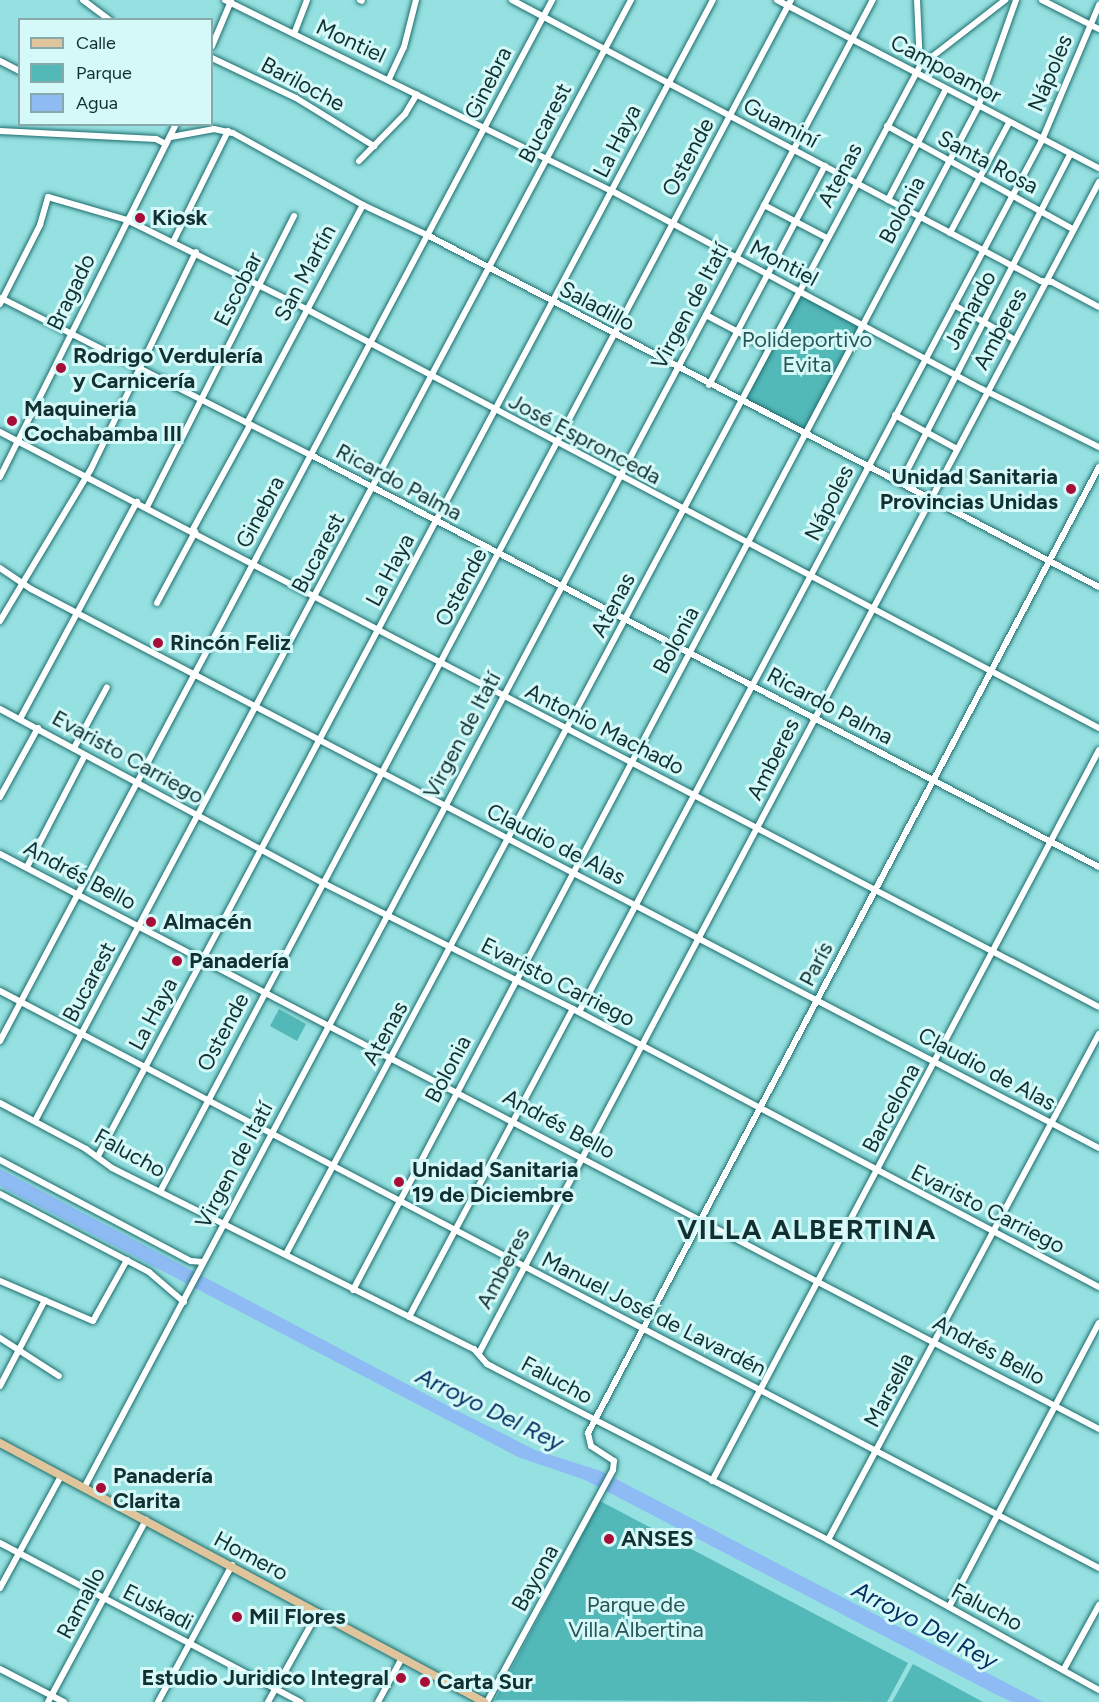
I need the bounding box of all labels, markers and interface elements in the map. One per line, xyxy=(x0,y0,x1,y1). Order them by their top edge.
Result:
street label: Montiel xyxy=(312,13,390,69)
legend xyxy=(18,18,213,126)
street label: Campoamor xyxy=(886,29,1006,109)
street label: Nápoles xyxy=(1022,31,1078,115)
text: Calle xyxy=(76,32,116,54)
street label: Ginebra xyxy=(459,42,517,124)
street label: Bariloche xyxy=(257,51,349,117)
text: Parque xyxy=(76,62,132,84)
street label: Bucarest xyxy=(513,78,577,168)
text: Agua xyxy=(76,92,118,114)
street label: Guaminí xyxy=(739,92,823,154)
street label: La Haya xyxy=(587,100,647,182)
street label: Ostende xyxy=(656,113,720,201)
street label: Santa Rosa xyxy=(933,125,1043,199)
street label: Atenas xyxy=(812,138,868,212)
street label: Bolonia xyxy=(873,172,931,248)
place label: Kiosk xyxy=(152,205,207,231)
marker: Kiosk xyxy=(133,211,147,225)
street label: San Martín xyxy=(269,220,341,326)
street label: Montiel xyxy=(745,234,823,292)
street label: Virgen de Itatí xyxy=(646,238,734,374)
street label: Escobar xyxy=(208,248,268,330)
street label: Bragado xyxy=(41,249,101,335)
street label: Jamardo xyxy=(938,266,1002,354)
street label: Saladillo xyxy=(555,275,639,337)
street label: Amberes xyxy=(968,284,1032,374)
park label: Polideportivo Evita xyxy=(742,326,872,378)
place label: Rodrigo Verdulería y Carnicería xyxy=(73,342,263,394)
marker: Rodrigo Verdulería y Carnicería xyxy=(54,361,68,375)
street label: José Espronceda xyxy=(504,388,666,490)
place label: Maquineria Cochabamba III xyxy=(24,395,182,446)
marker: Maquineria Cochabamba III xyxy=(5,414,19,428)
street label: Ricardo Palma xyxy=(331,438,467,526)
street label: Nápoles xyxy=(799,461,859,545)
place label: Unidad Sanitaria Provincias Unidas xyxy=(880,463,1058,514)
street label: Ginebra xyxy=(230,472,290,552)
marker: Unidad Sanitaria Provincias Unidas xyxy=(1062,480,1080,498)
street label: Bucarest xyxy=(286,508,350,598)
street label: La Haya xyxy=(360,529,420,611)
street label: Ostende xyxy=(429,543,493,631)
street label: Atenas xyxy=(585,568,641,642)
street label: Bolonia xyxy=(647,602,705,678)
place label: Rincón Feliz xyxy=(170,630,291,656)
marker: Rincón Feliz xyxy=(151,636,165,650)
street label: Ricardo Palma xyxy=(762,662,898,750)
street label: Virgen de Itatí xyxy=(418,667,506,803)
street label: Antonio Machado xyxy=(521,678,689,780)
street label: Evaristo Carriego xyxy=(48,704,208,810)
street label: Amberes xyxy=(741,714,805,804)
street label: Claudio de Alas xyxy=(482,798,630,890)
street label: Andrés Bello xyxy=(19,834,141,916)
place label: Almacén xyxy=(163,909,252,935)
marker: Almacén xyxy=(144,915,158,929)
street label: Evaristo Carriego xyxy=(477,932,639,1032)
street label: Bucarest xyxy=(57,937,121,1027)
street label: París xyxy=(793,937,839,991)
place label: Panadería xyxy=(189,948,289,974)
marker: Panadería xyxy=(170,954,184,968)
street label: La Haya xyxy=(123,973,183,1055)
street label: Ostende xyxy=(191,988,255,1076)
street label: Atenas xyxy=(357,996,413,1070)
street label: Claudio de Alas xyxy=(914,1022,1060,1116)
street label: Bolonia xyxy=(419,1031,477,1107)
street label: Barcelona xyxy=(857,1059,925,1157)
street label: Andrés Bello xyxy=(498,1083,620,1165)
street label: Virgen de Itatí xyxy=(190,1097,278,1233)
street label: Falucho xyxy=(90,1123,170,1183)
place label: Unidad Sanitaria 19 de Diciembre xyxy=(412,1156,578,1208)
street label: Evaristo Carriego xyxy=(907,1159,1069,1259)
marker: Unidad Sanitaria 19 de Diciembre xyxy=(390,1173,408,1191)
district label: VILLA ALBERTINA xyxy=(677,1212,937,1246)
street label: Amberes xyxy=(471,1223,535,1313)
street label: Manuel José de Lavardén xyxy=(537,1246,771,1382)
street label: Andrés Bello xyxy=(928,1309,1050,1391)
street label: Marsella xyxy=(858,1348,920,1432)
street label: Falucho xyxy=(517,1350,597,1410)
water label: Arroyo Del Rey xyxy=(412,1361,568,1457)
place label: Panadería Clarita xyxy=(113,1462,213,1514)
marker: Panadería Clarita xyxy=(94,1481,108,1495)
street label: Homero xyxy=(209,1526,293,1586)
place label: ANSES xyxy=(621,1526,693,1552)
marker: ANSES xyxy=(602,1532,616,1546)
street label: Bayona xyxy=(506,1540,564,1616)
street label: Ramallo xyxy=(51,1563,111,1643)
water label: Arroyo Del Rey xyxy=(848,1575,1002,1675)
street label: Falucho xyxy=(947,1577,1027,1637)
street label: Euskadi xyxy=(119,1578,197,1636)
park label: Parque de Villa Albertina xyxy=(568,1591,704,1642)
place label: Mil Flores xyxy=(249,1604,345,1630)
marker: Mil Flores xyxy=(230,1610,244,1624)
place label: Estudio Juridico Integral xyxy=(142,1665,389,1691)
place label: Carta Sur xyxy=(437,1669,533,1695)
marker: Estudio Juridico Integral xyxy=(394,1671,408,1685)
marker: Carta Sur xyxy=(418,1675,432,1689)

